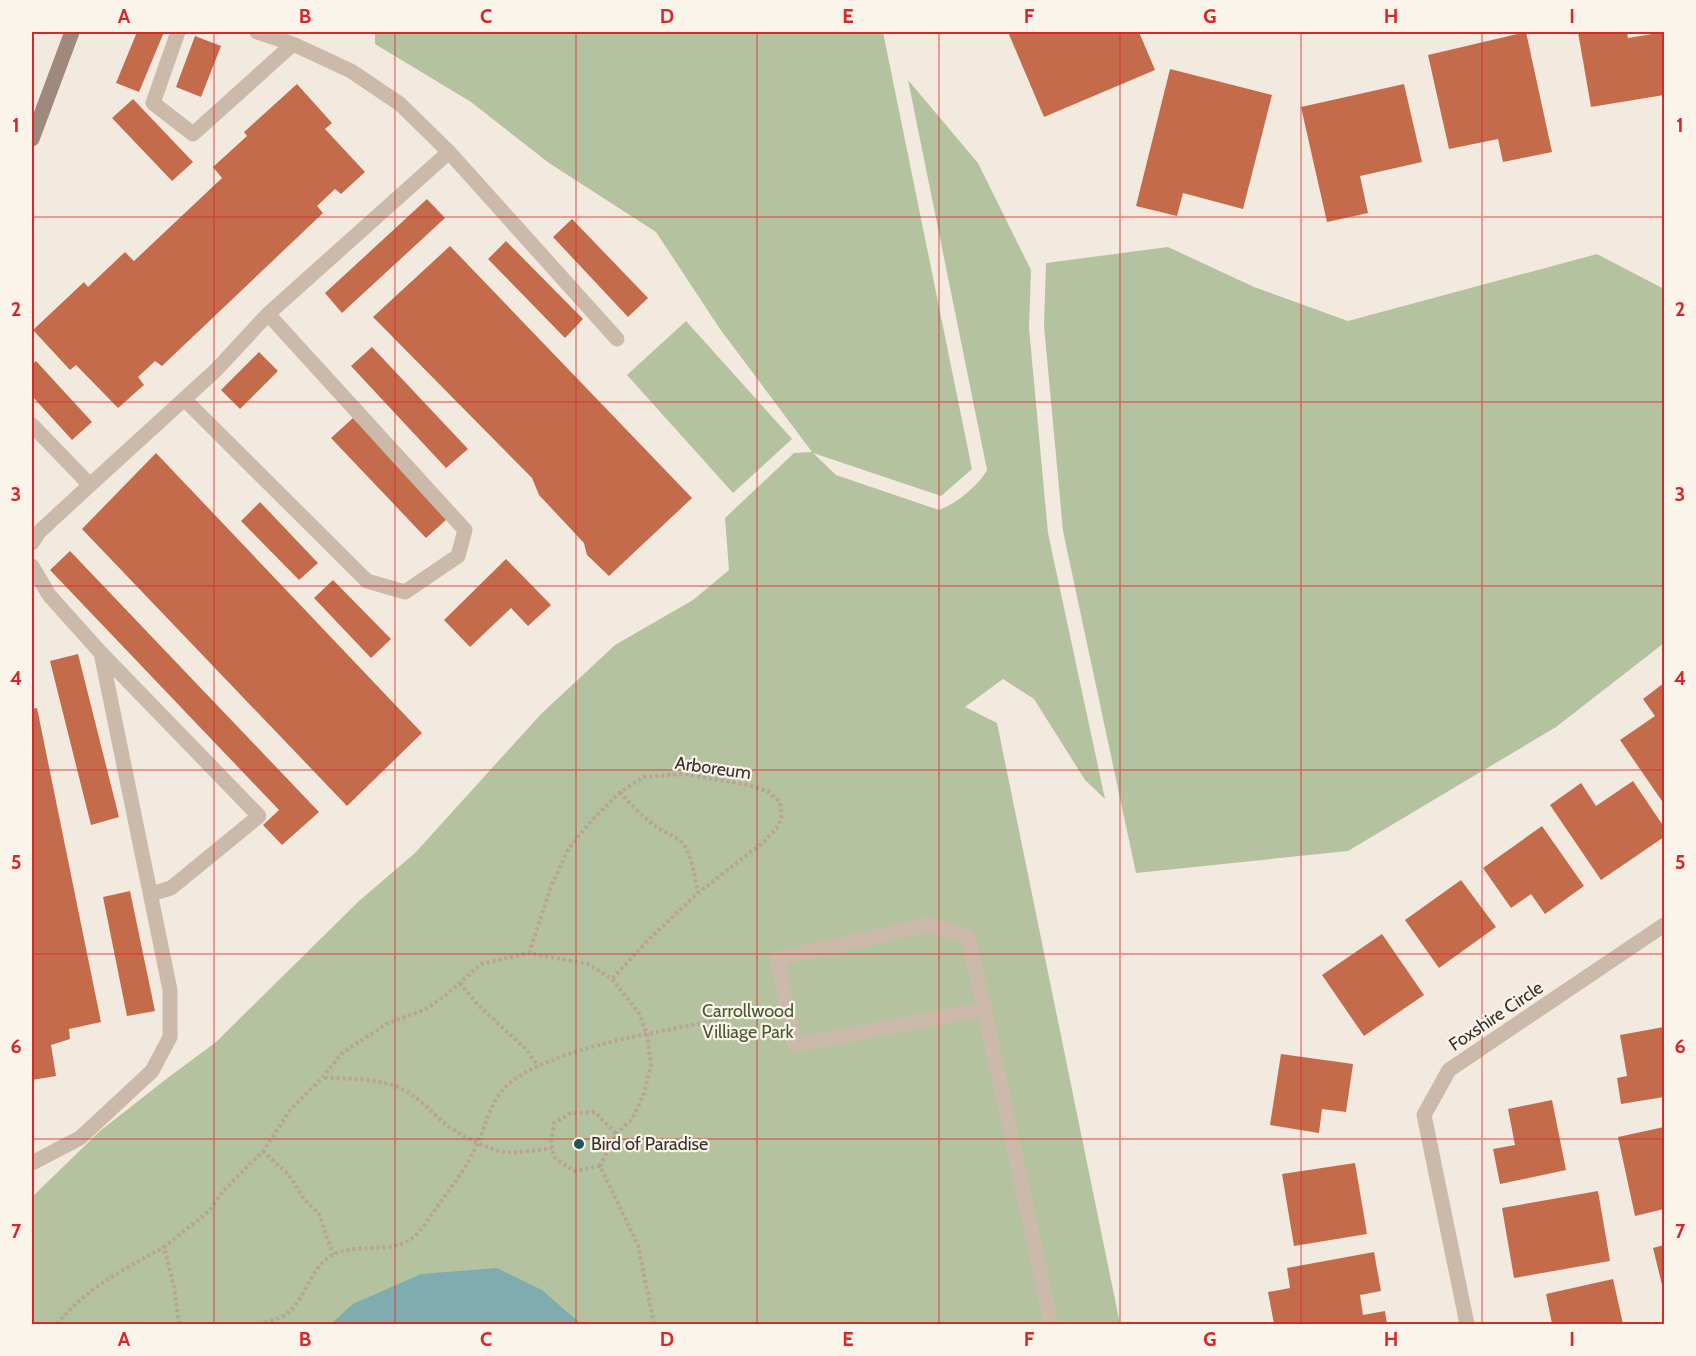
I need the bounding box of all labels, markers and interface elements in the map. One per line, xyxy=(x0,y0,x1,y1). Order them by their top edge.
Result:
text: A xyxy=(118,4,131,28)
text: B xyxy=(299,4,311,28)
text: C xyxy=(480,4,492,28)
text: D xyxy=(660,4,674,28)
text: E xyxy=(842,4,854,28)
text: F xyxy=(1024,4,1035,28)
text: G xyxy=(1203,4,1217,28)
text: H xyxy=(1384,4,1398,28)
text: I xyxy=(1569,4,1575,28)
text: 1 xyxy=(12,113,20,137)
text: 1 xyxy=(1676,113,1684,137)
text: 2 xyxy=(11,297,21,321)
text: 2 xyxy=(1675,297,1685,321)
text: 3 xyxy=(11,482,21,506)
text: 3 xyxy=(1675,482,1685,506)
text: 4 xyxy=(10,666,22,690)
text: 4 xyxy=(1674,666,1686,690)
street label: Arboreum xyxy=(674,752,752,784)
text: 5 xyxy=(11,850,21,874)
text: 5 xyxy=(1675,850,1685,874)
street label: Foxshire Circle xyxy=(1445,976,1547,1056)
park label: Carrollwood Villiage Park xyxy=(702,1000,795,1043)
text: 6 xyxy=(10,1034,22,1058)
text: 6 xyxy=(1674,1034,1686,1058)
place label: Bird of Paradise xyxy=(591,1133,708,1155)
marker: Bird of Paradise xyxy=(572,1137,586,1151)
text: 7 xyxy=(11,1219,22,1243)
text: 7 xyxy=(1675,1219,1686,1243)
text: A xyxy=(118,1327,131,1351)
text: B xyxy=(299,1327,311,1351)
text: C xyxy=(480,1327,492,1351)
text: D xyxy=(660,1327,674,1351)
text: E xyxy=(842,1327,854,1351)
text: F xyxy=(1024,1327,1035,1351)
text: G xyxy=(1203,1327,1217,1351)
text: H xyxy=(1384,1327,1398,1351)
text: I xyxy=(1569,1327,1575,1351)

